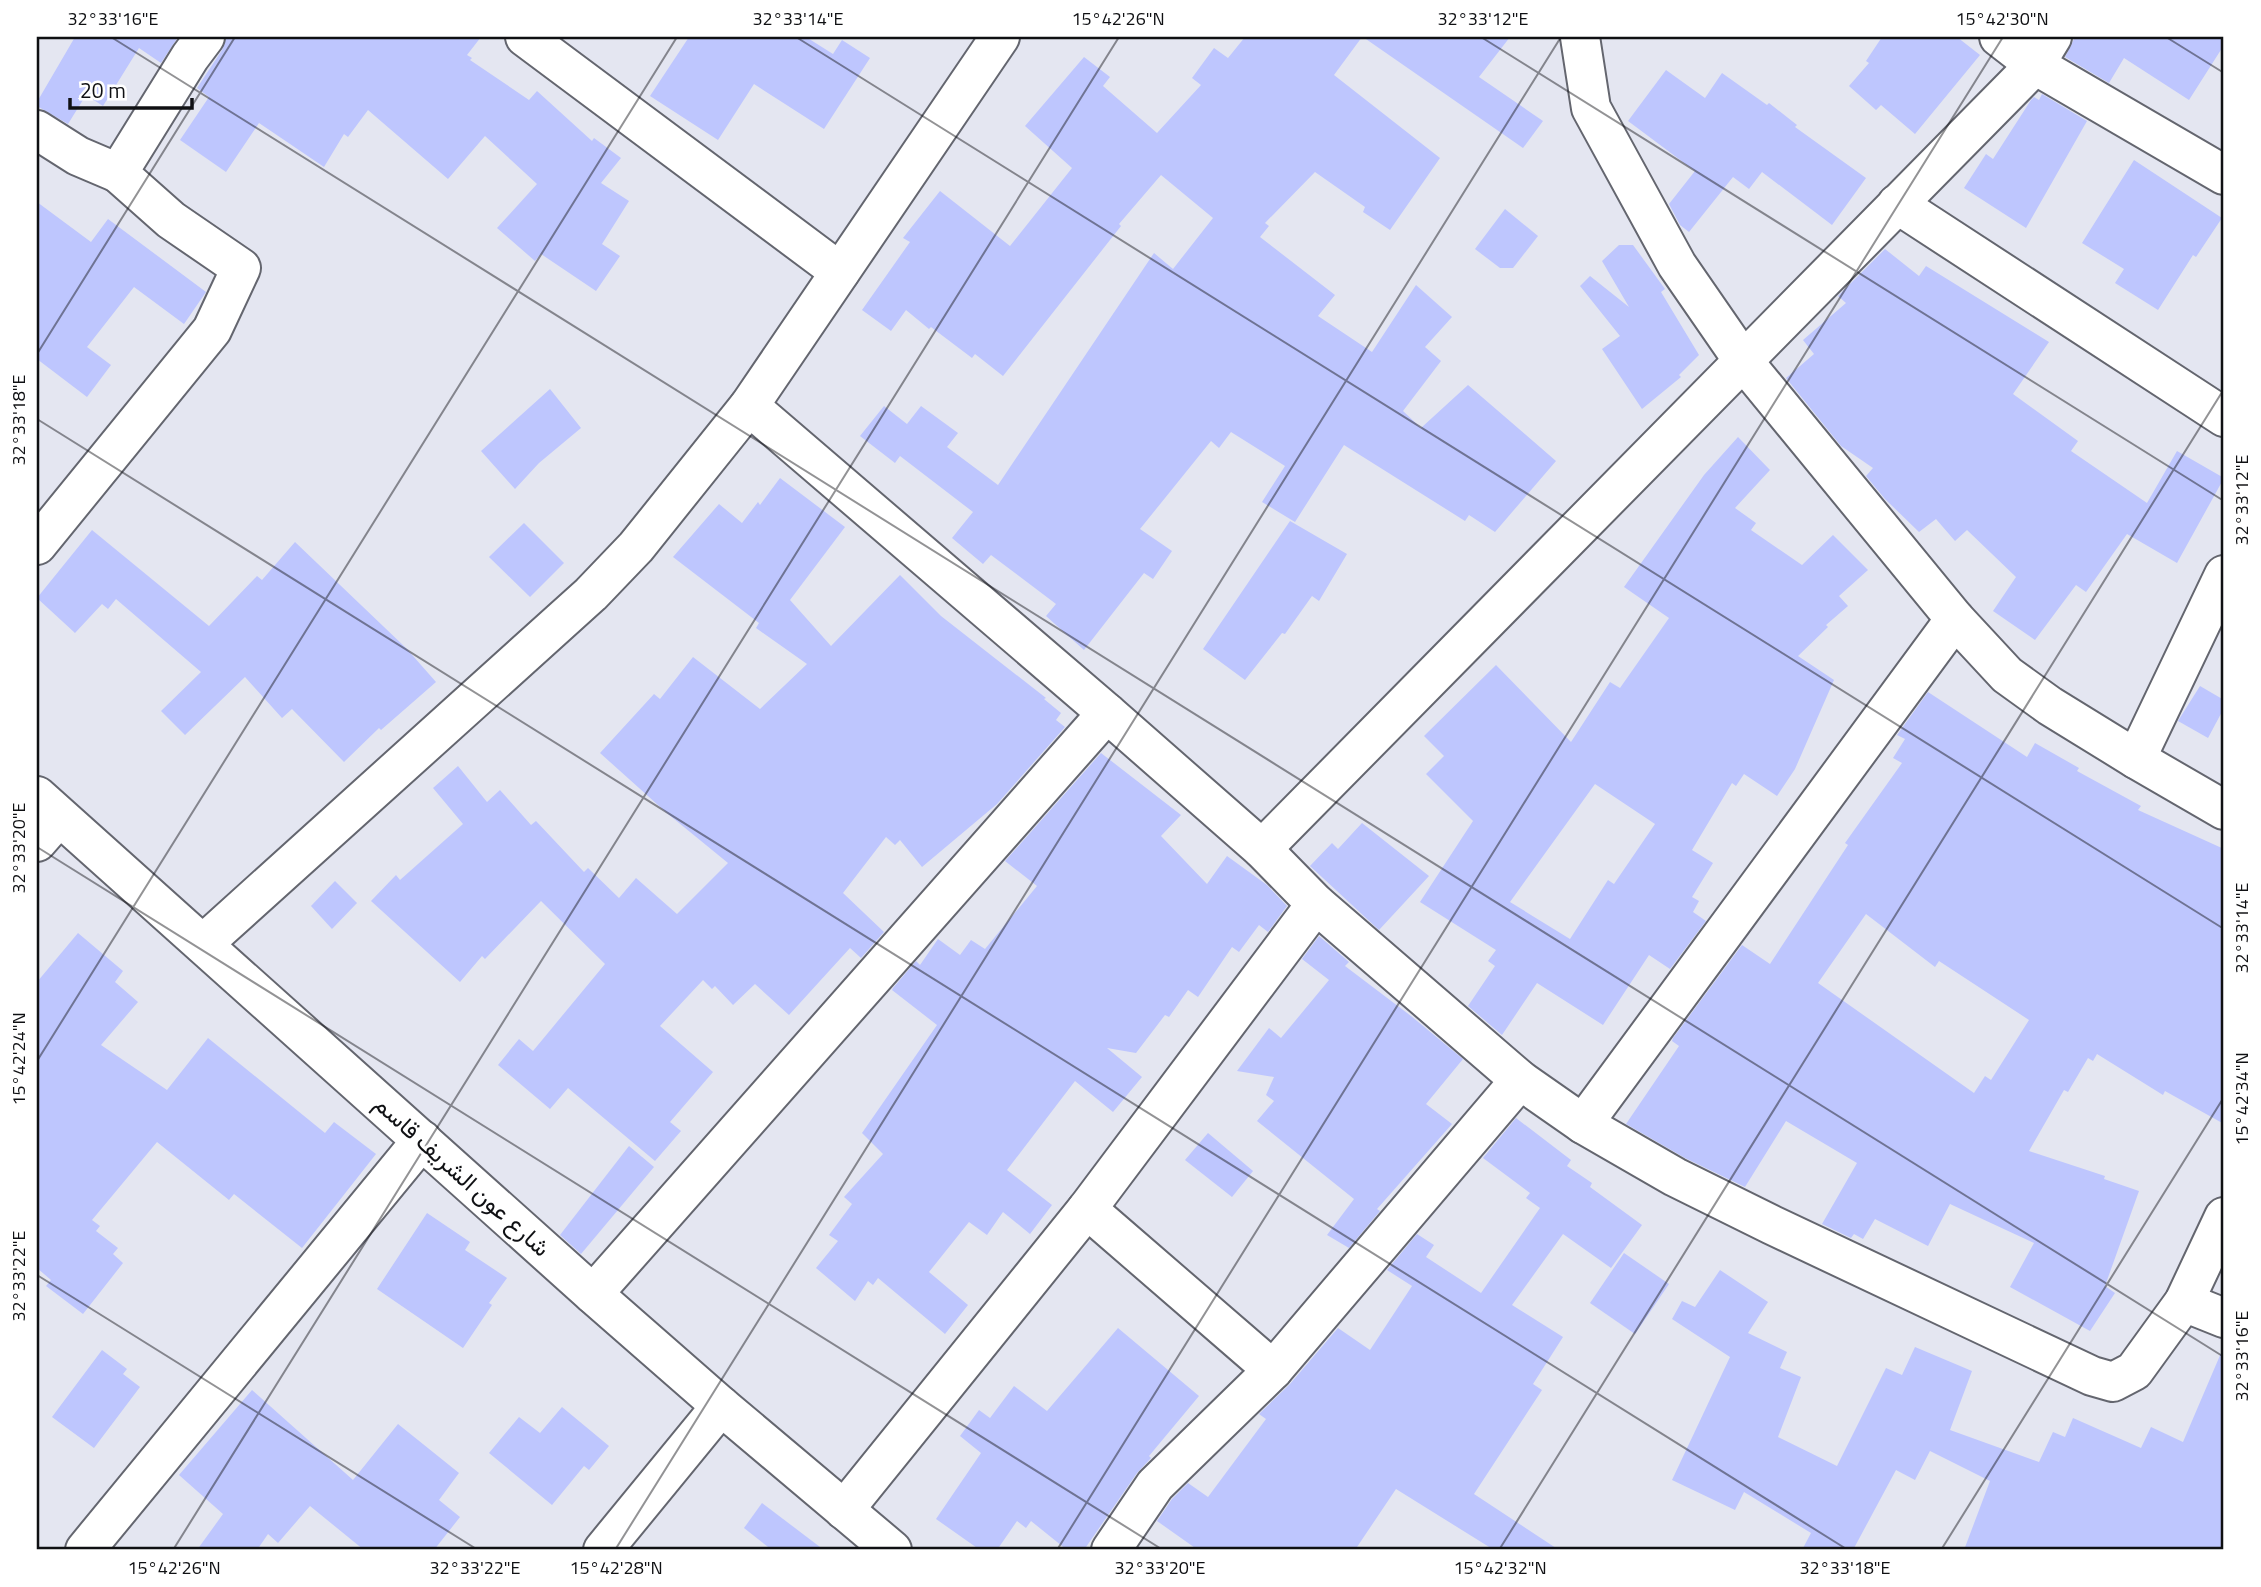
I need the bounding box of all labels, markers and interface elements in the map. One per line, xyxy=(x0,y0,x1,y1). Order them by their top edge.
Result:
text: 32°33'16"E xyxy=(68,5,159,32)
text: 32°33'14"E xyxy=(753,5,844,32)
text: 15°42'26"N xyxy=(1071,5,1165,32)
text: 32°33'12"E xyxy=(1438,5,1529,32)
text: 15°42'30"N xyxy=(1955,5,2049,32)
scale bar xyxy=(70,66,192,110)
text: 20 m xyxy=(80,74,126,106)
text: 32°33'18"E xyxy=(5,374,32,465)
text: 32°33'12"E xyxy=(2228,454,2255,545)
text: 32°33'20"E xyxy=(5,802,32,893)
text: 32°33'14"E xyxy=(2228,882,2255,973)
text: 15°42'24"N xyxy=(5,1012,32,1106)
text: 15°42'34"N xyxy=(2228,1052,2255,1146)
street label: شارع عون الشريف قاسم xyxy=(366,1086,559,1264)
text: 32°33'22"E xyxy=(5,1230,32,1321)
text: 32°33'16"E xyxy=(2228,1310,2255,1401)
text: 15°42'26"N xyxy=(127,1554,221,1581)
text: 32°33'22"E xyxy=(430,1554,521,1581)
text: 15°42'28"N xyxy=(569,1554,663,1581)
text: 32°33'20"E xyxy=(1115,1554,1206,1581)
text: 15°42'32"N xyxy=(1453,1554,1547,1581)
text: 32°33'18"E xyxy=(1800,1554,1891,1581)

